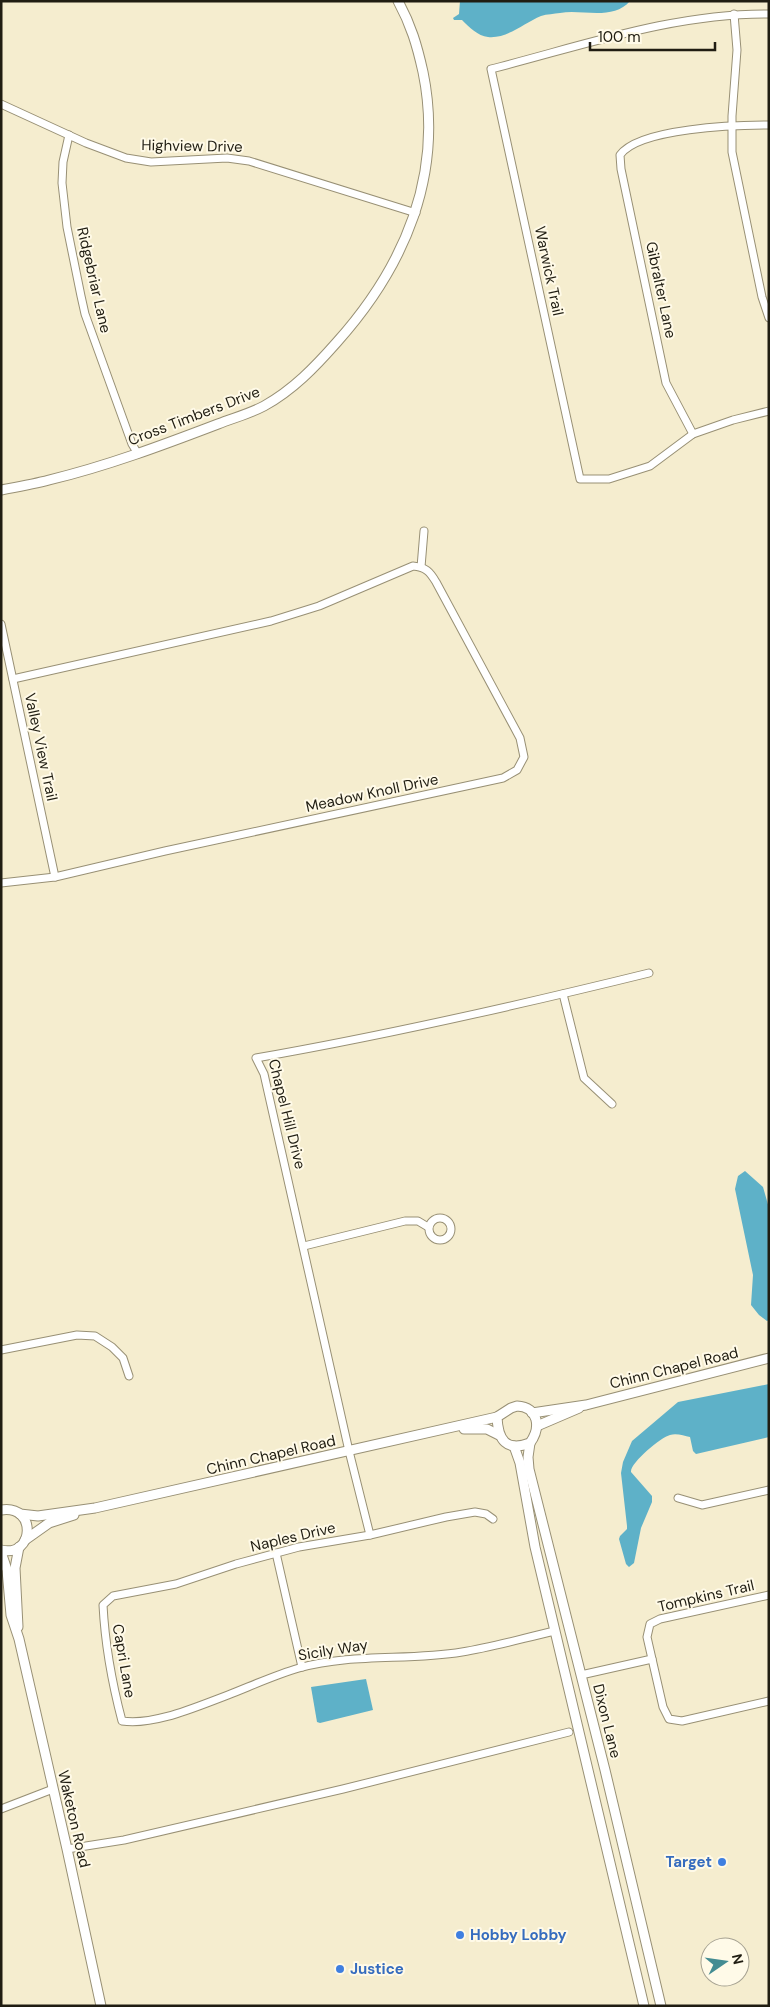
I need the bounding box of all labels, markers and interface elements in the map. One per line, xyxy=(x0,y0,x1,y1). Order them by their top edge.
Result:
scale bar xyxy=(590,20,715,52)
text: 100 m xyxy=(598,27,641,47)
street label: Highview Drive xyxy=(141,135,243,157)
street label: Warwick Trail xyxy=(530,224,568,318)
street label: Ridgebriar Lane xyxy=(72,225,116,335)
street label: Gibralter Lane xyxy=(641,240,681,340)
street label: Cross Timbers Drive xyxy=(125,382,263,450)
street label: Valley View Trail xyxy=(20,691,62,803)
street label: Meadow Knoll Drive xyxy=(304,769,440,817)
street label: Chapel Hill Drive xyxy=(264,1057,310,1171)
street label: Chinn Chapel Road xyxy=(608,1342,740,1394)
street label: Chinn Chapel Road xyxy=(204,1430,338,1480)
street label: Naples Drive xyxy=(248,1517,338,1557)
street label: Tompkins Trail xyxy=(656,1575,756,1617)
street label: Capri Lane xyxy=(108,1623,140,1699)
street label: Sicily Way xyxy=(297,1635,370,1665)
street label: Dixon Lane xyxy=(588,1682,626,1760)
street label: Waketon Road xyxy=(53,1768,95,1870)
place label: Target xyxy=(666,1852,712,1872)
marker: Target xyxy=(716,1856,728,1868)
place label: Hobby Lobby xyxy=(470,1925,567,1945)
marker: Hobby Lobby xyxy=(454,1929,466,1941)
north arrow xyxy=(700,1937,750,1987)
text: N xyxy=(728,1952,748,1966)
place label: Justice xyxy=(350,1959,404,1979)
marker: Justice xyxy=(334,1963,346,1975)

